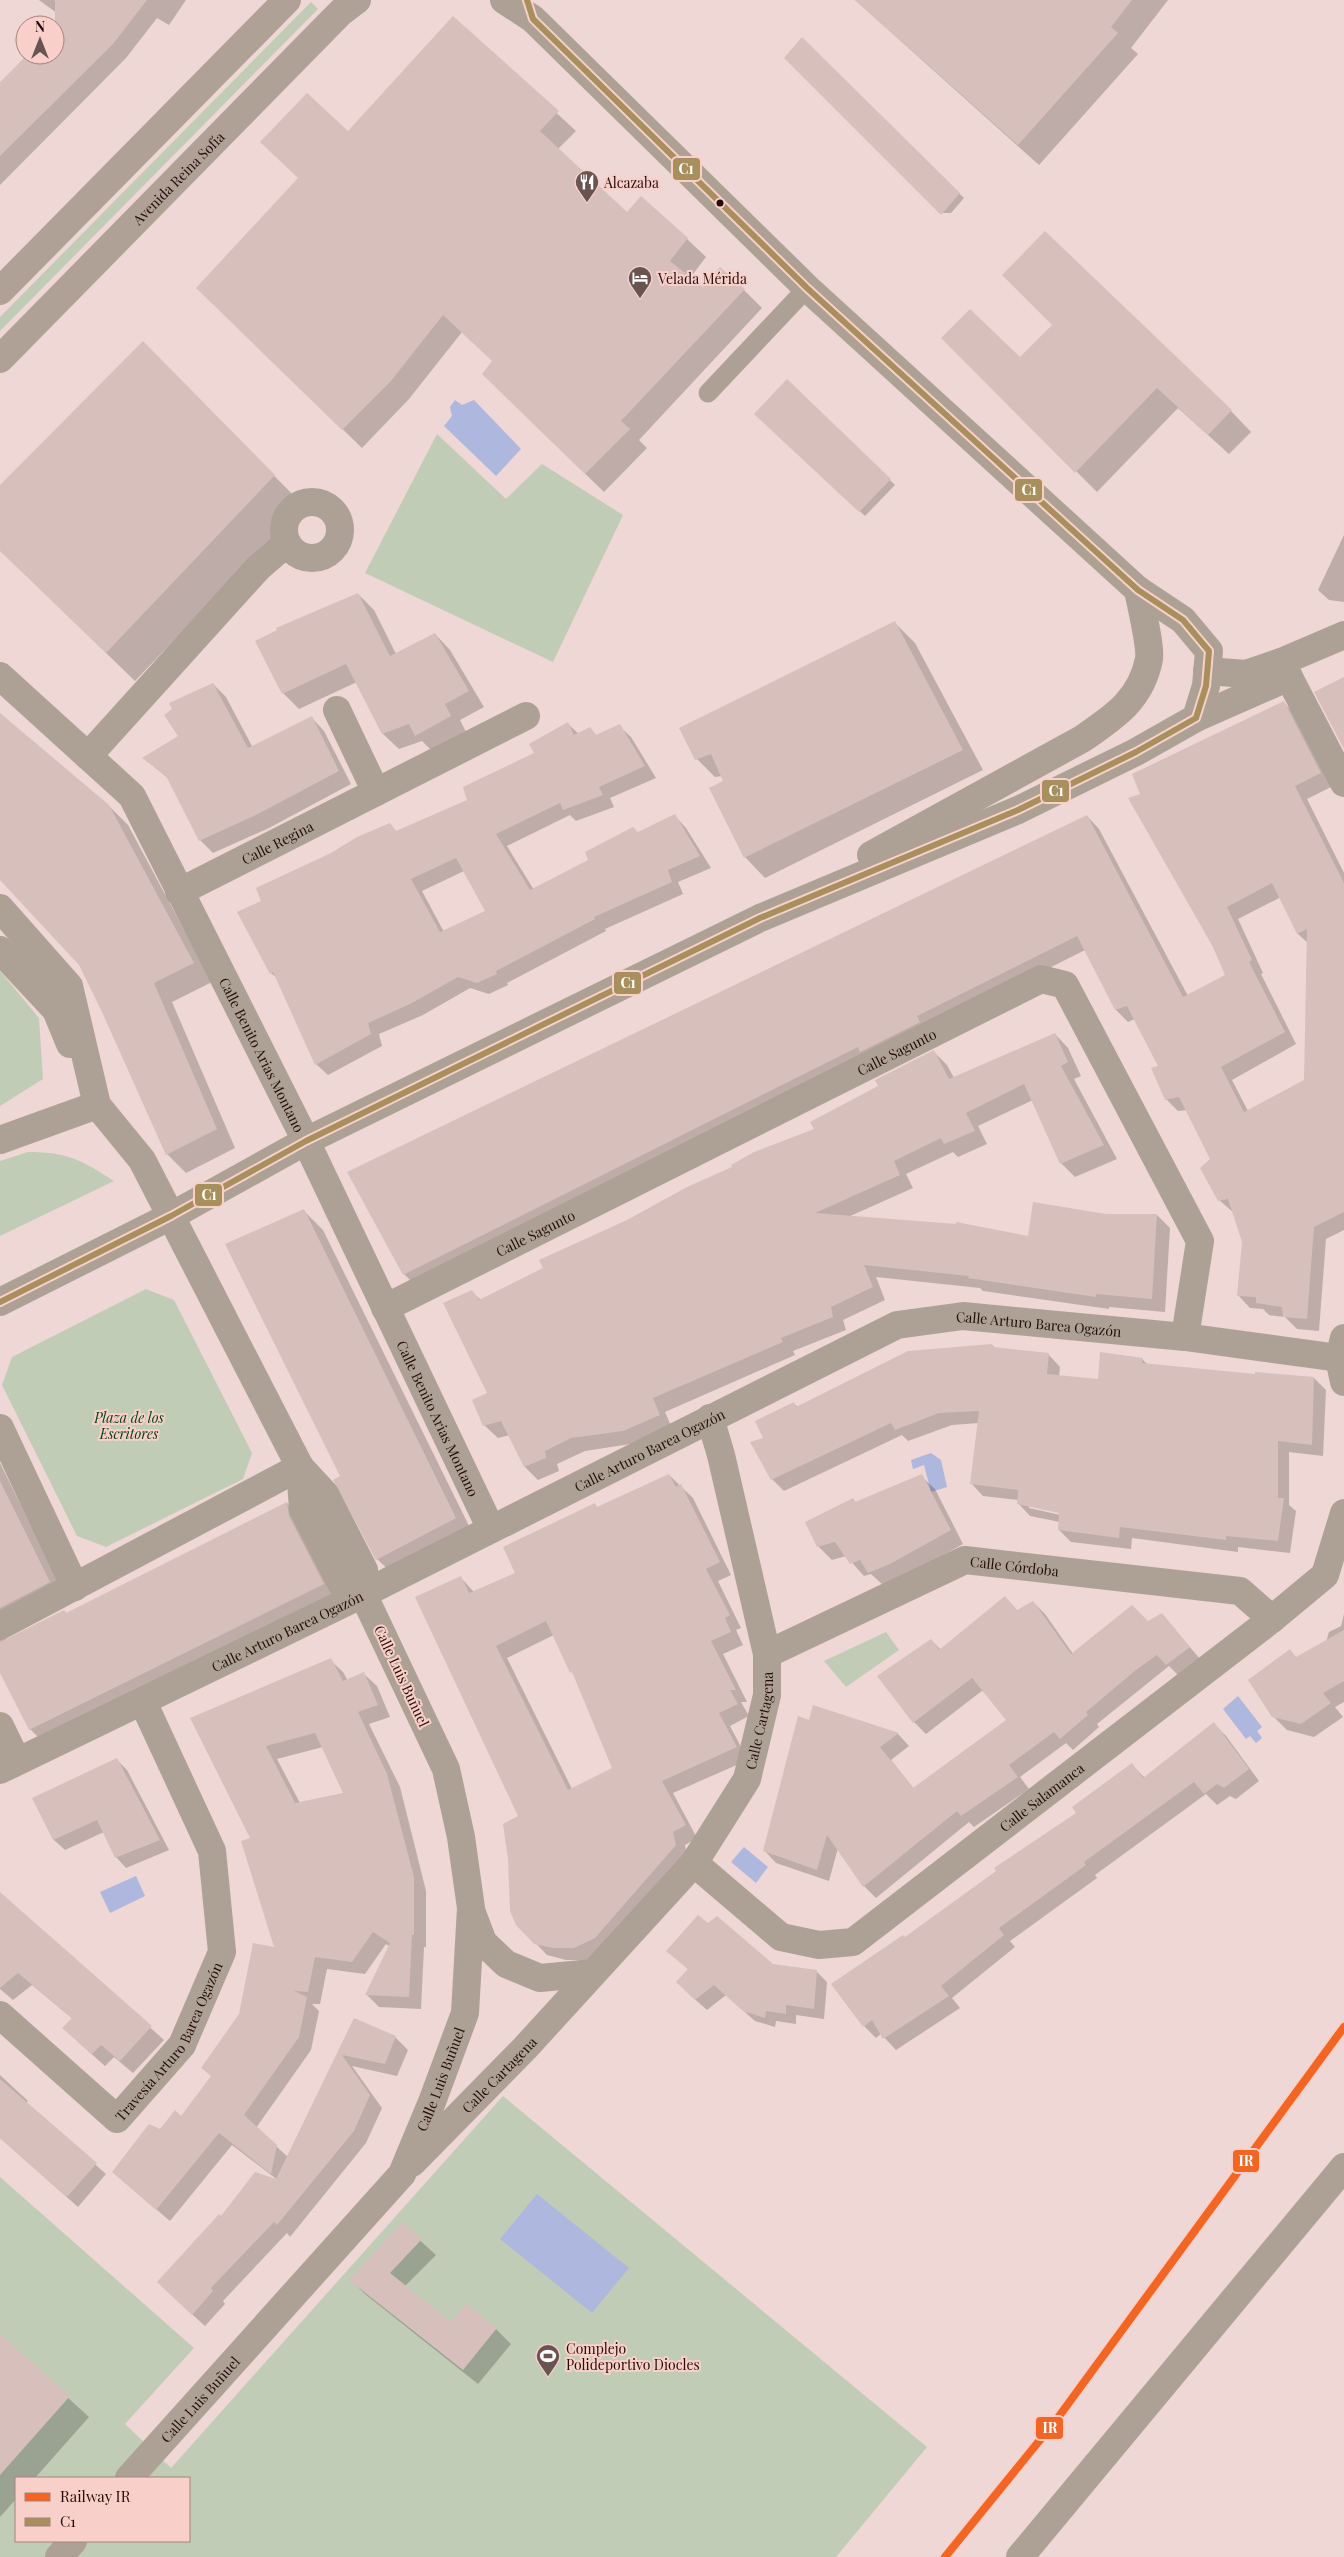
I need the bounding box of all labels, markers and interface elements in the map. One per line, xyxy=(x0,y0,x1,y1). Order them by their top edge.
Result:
north arrow xyxy=(15,15,65,65)
text: N xyxy=(35,17,45,36)
street label: Avenida Reina Sofía xyxy=(127,127,228,229)
line badge: C1 xyxy=(672,157,701,181)
text: C1 xyxy=(678,159,694,178)
restaurant icon: Alcazaba xyxy=(574,169,600,203)
place label: Alcazaba xyxy=(603,173,659,192)
unlabelled marker xyxy=(715,198,725,208)
hotel icon: Velada Mérida xyxy=(627,265,653,299)
place label: Velada Mérida xyxy=(657,269,747,288)
line badge: C1 xyxy=(1014,478,1043,502)
text: C1 xyxy=(1021,480,1037,499)
line badge: C1 xyxy=(1041,779,1070,803)
text: C1 xyxy=(1048,781,1064,800)
street label: Calle Regina xyxy=(238,816,316,868)
line badge: C1 xyxy=(613,971,642,995)
text: C1 xyxy=(620,973,636,992)
street label: Calle Benito Arias Montano xyxy=(215,974,310,1135)
street label: Calle Sagunto xyxy=(854,1024,939,1079)
line badge: C1 xyxy=(194,1183,223,1207)
text: C1 xyxy=(201,1185,217,1204)
street label: Calle Sagunto xyxy=(492,1205,578,1261)
street label: Calle Arturo Barea Ogazón xyxy=(955,1306,1123,1341)
street label: Calle Benito Arias Montano xyxy=(393,1337,484,1500)
street label: Calle Arturo Barea Ogazón xyxy=(571,1404,728,1496)
park label: Plaza de los Escritores xyxy=(93,1408,165,1443)
street label: Calle Córdoba xyxy=(969,1551,1060,1580)
street label: Calle Arturo Barea Ogazón xyxy=(208,1586,367,1676)
street label: Calle Luis Buñuel xyxy=(370,1622,434,1730)
street label: Calle Cartagena xyxy=(740,1672,777,1771)
street label: Calle Salamanca xyxy=(995,1758,1088,1836)
street label: Travesía Arturo Barea Ogazón xyxy=(110,1958,226,2125)
street label: Calle Luis Buñuel xyxy=(411,2024,468,2134)
street label: Calle Cartagena xyxy=(457,2032,541,2117)
line badge: IR xyxy=(1232,2149,1260,2173)
text: IR xyxy=(1239,2151,1254,2170)
place label: Complejo Polideportivo Diocles xyxy=(566,2339,700,2374)
sports icon: Complejo Polideportivo Diocles xyxy=(535,2343,561,2377)
street label: Calle Luis Buñuel xyxy=(156,2352,244,2446)
line badge: IR xyxy=(1035,2416,1064,2440)
text: IR xyxy=(1043,2418,1058,2437)
legend xyxy=(15,2477,190,2542)
text: Railway IR xyxy=(60,2486,131,2506)
text: C1 xyxy=(60,2511,76,2531)

